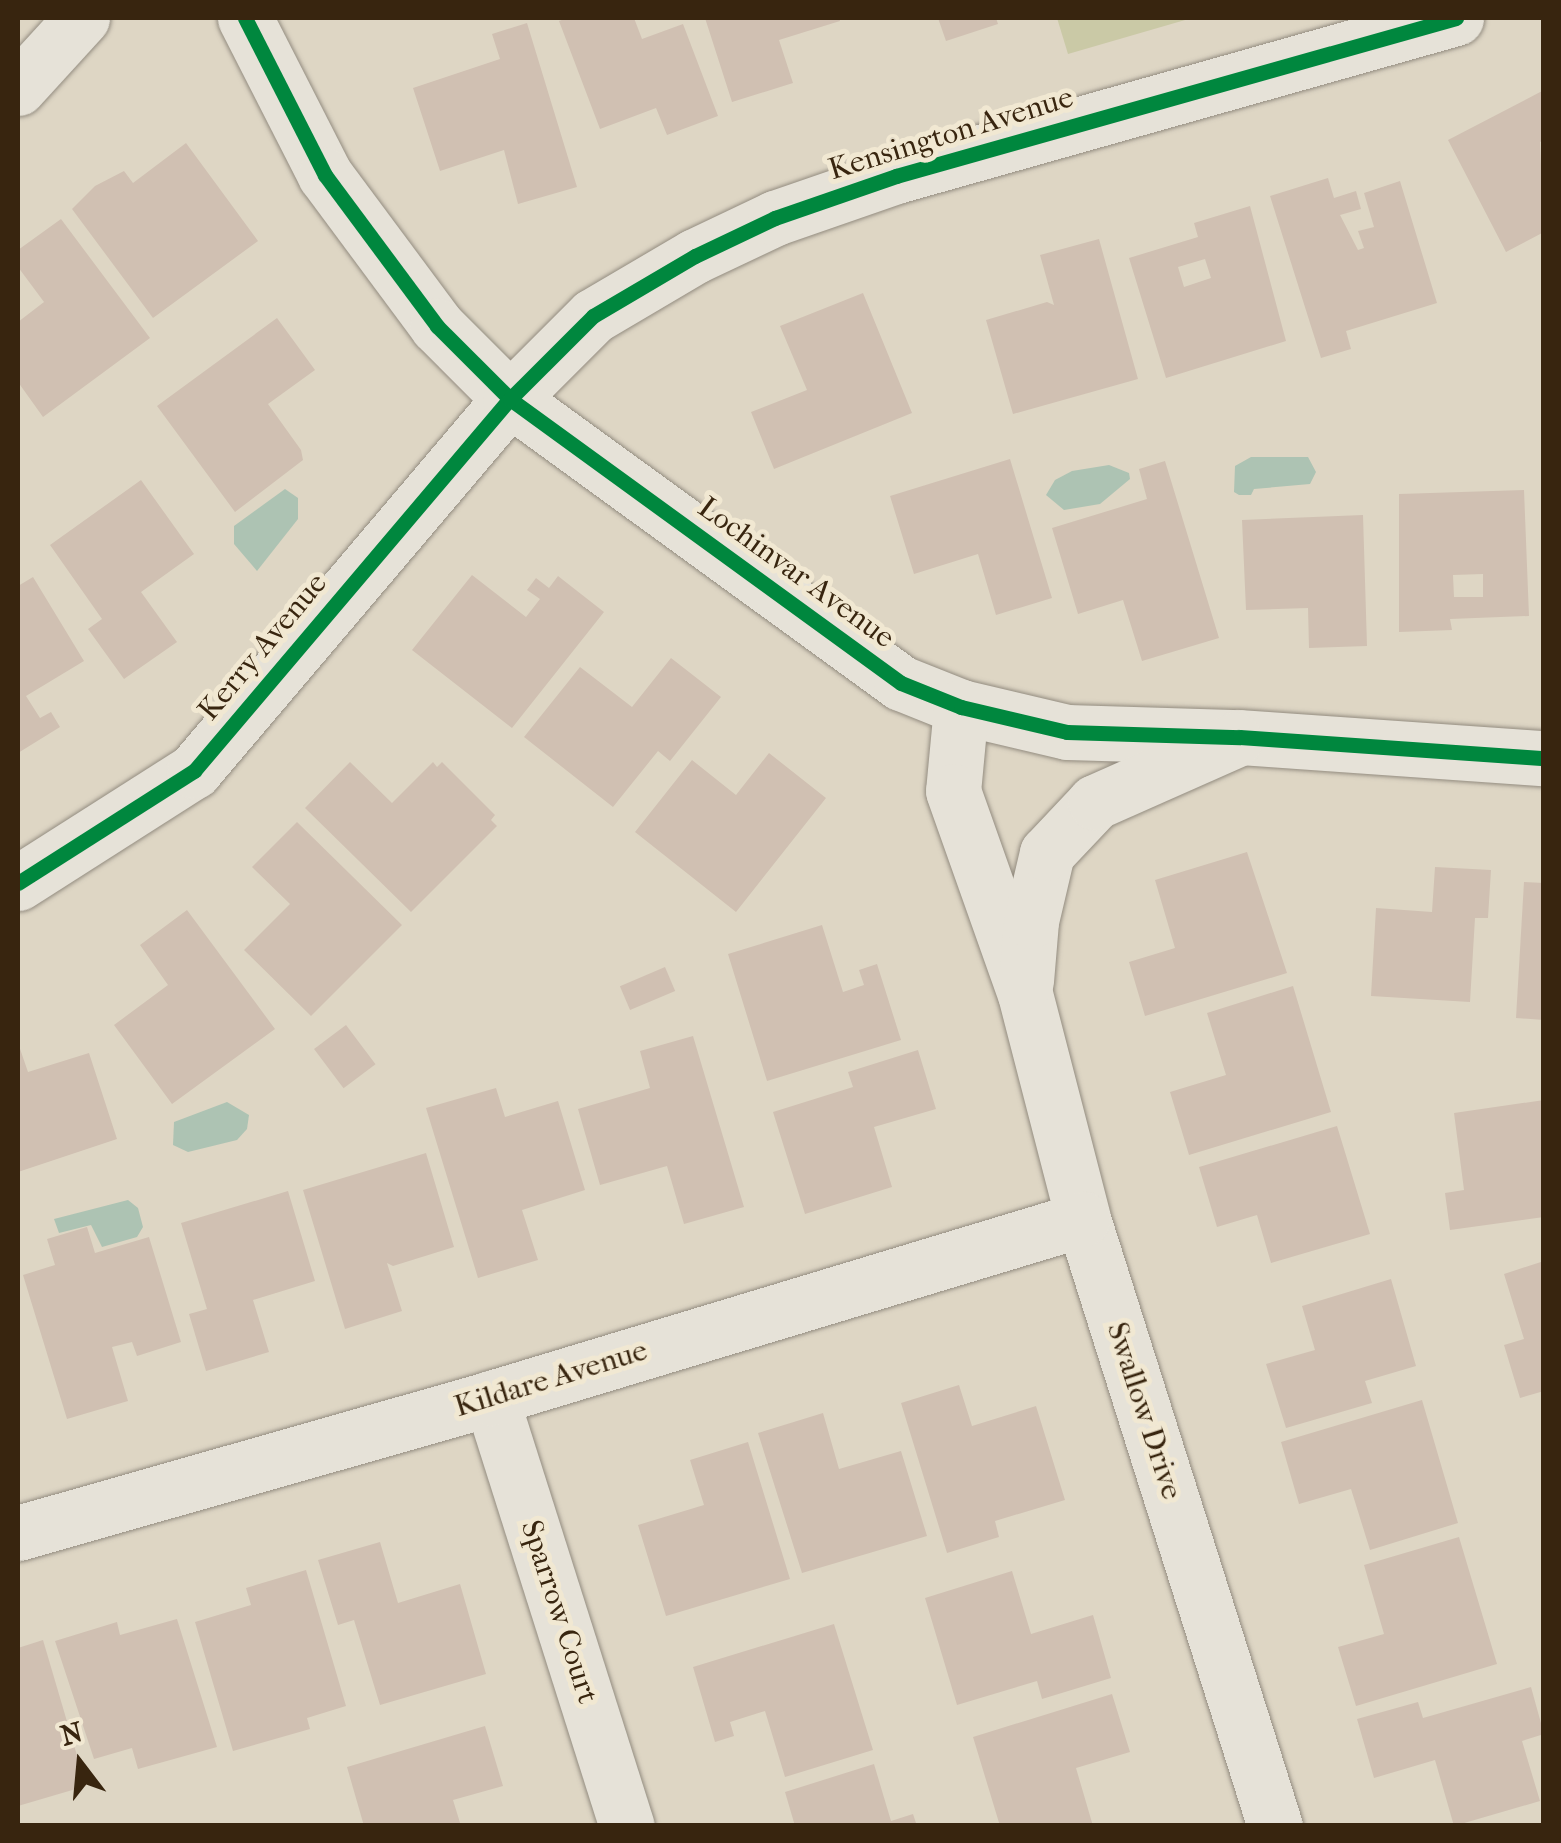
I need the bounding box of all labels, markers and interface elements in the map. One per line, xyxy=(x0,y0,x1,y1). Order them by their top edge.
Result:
street label: Kensington Avenue xyxy=(824,80,1078,188)
street label: Lochinvar Avenue xyxy=(691,490,901,656)
street label: Kerry Avenue xyxy=(191,566,335,728)
street label: Swallow Drive xyxy=(1098,1318,1190,1504)
street label: Kildare Avenue xyxy=(450,1333,652,1425)
street label: Sparrow Court xyxy=(513,1516,605,1708)
north arrow xyxy=(30,1713,130,1813)
text: N xyxy=(57,1715,86,1752)

